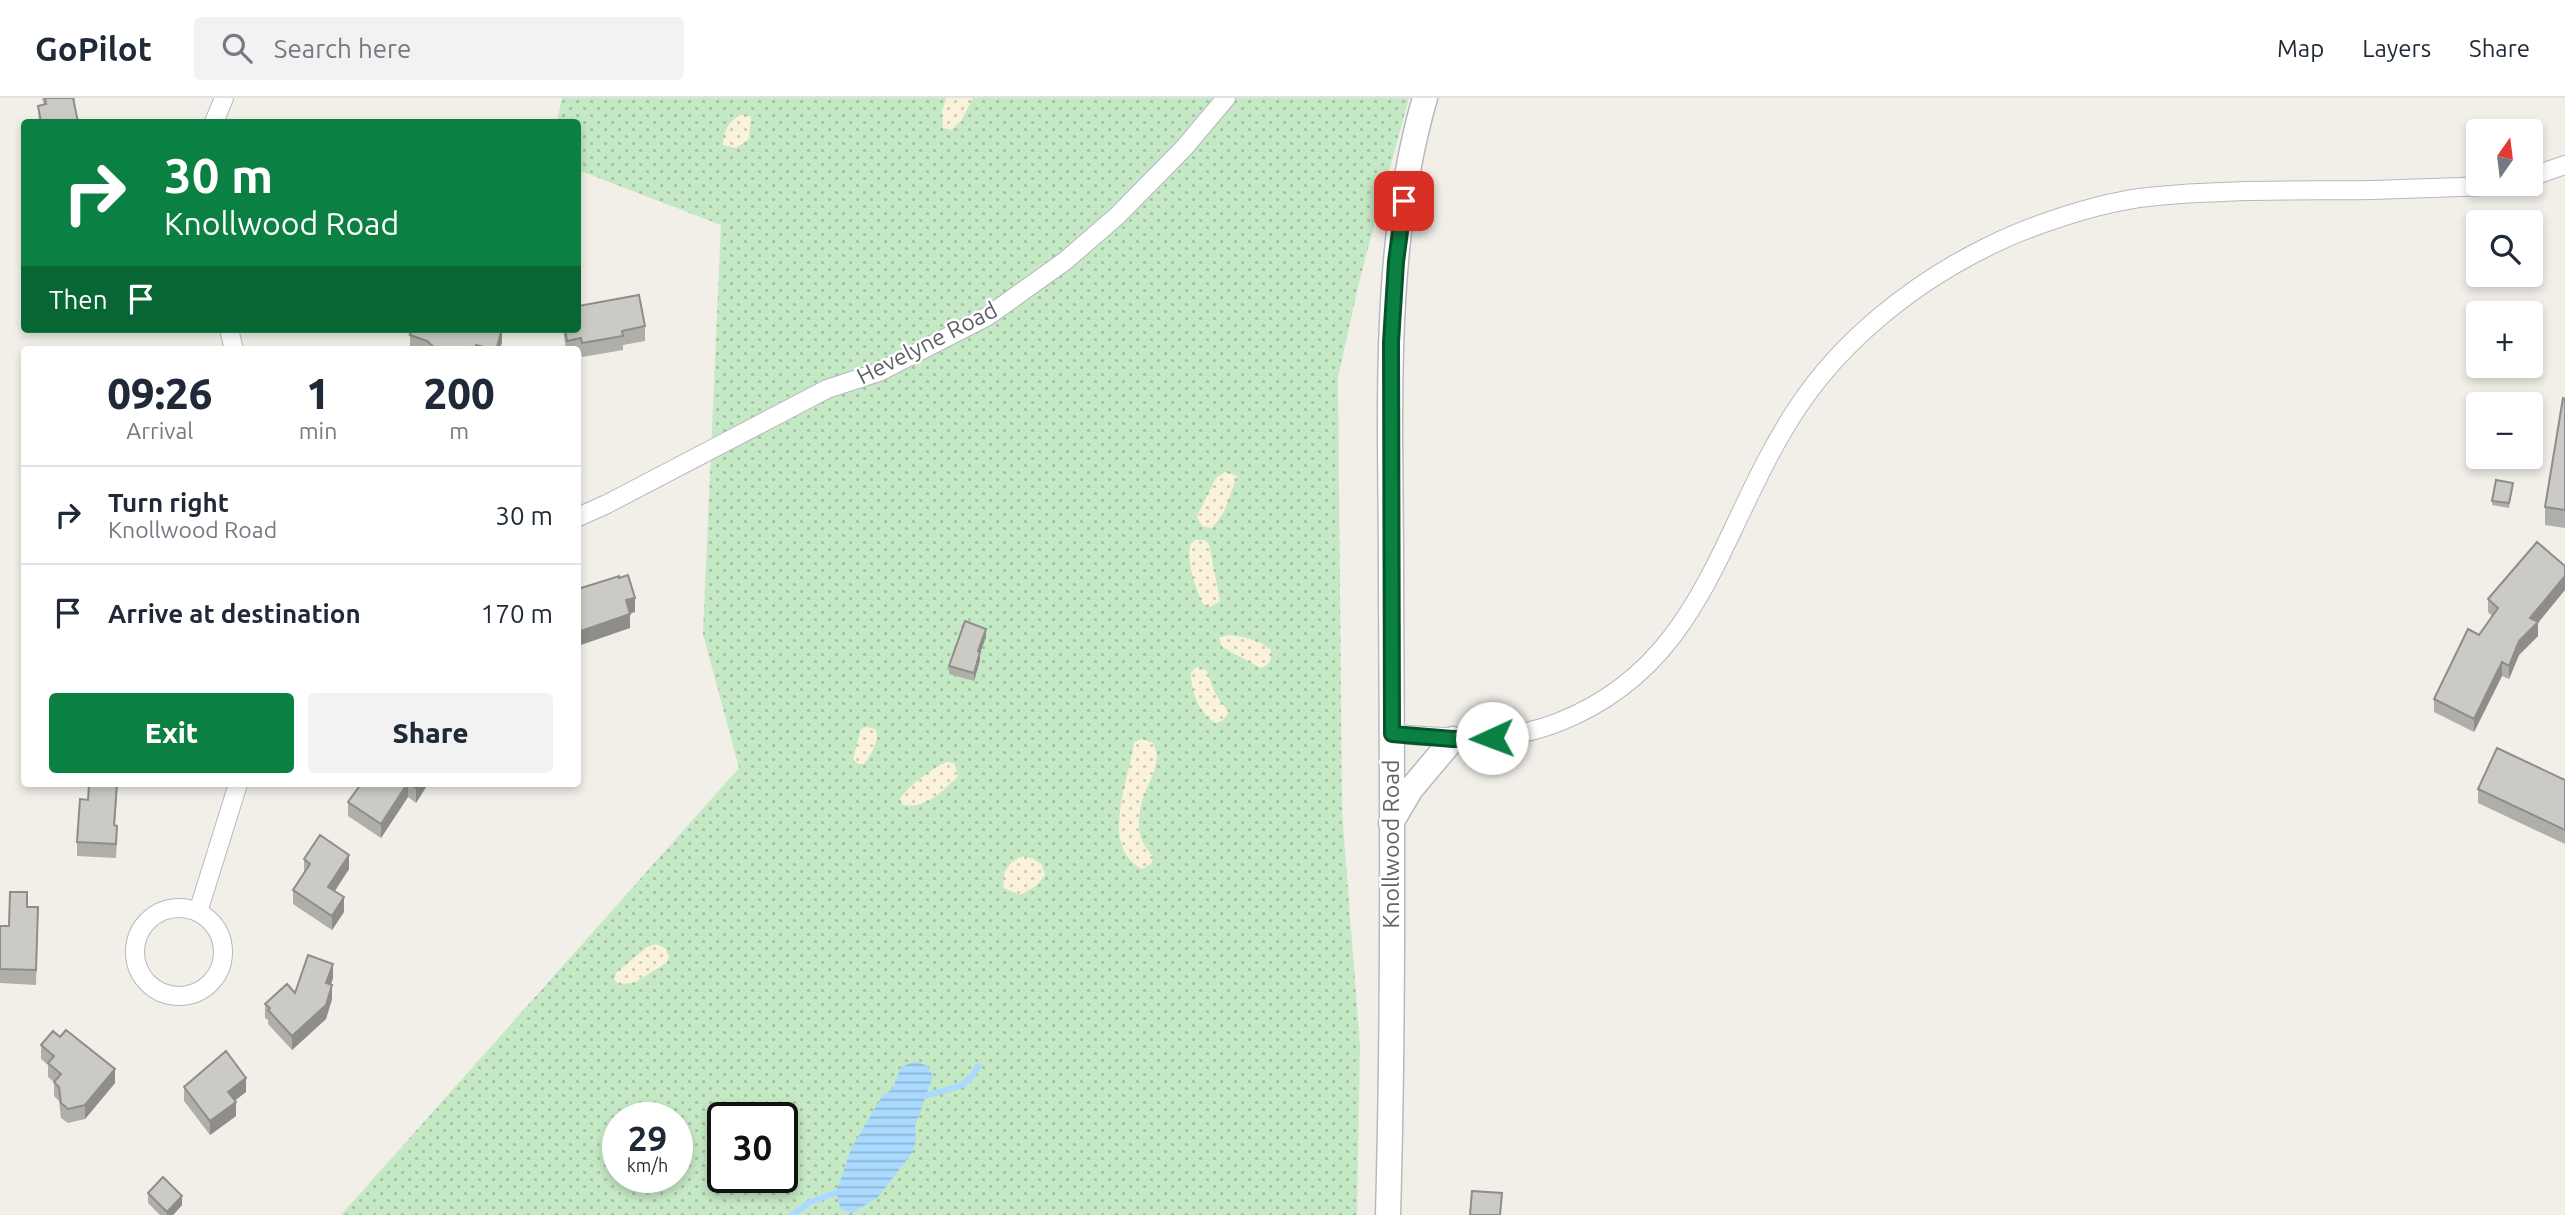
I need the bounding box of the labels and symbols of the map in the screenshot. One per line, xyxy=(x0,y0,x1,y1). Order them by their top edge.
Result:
north arrow xyxy=(2466,119,2543,196)
pin xyxy=(1374,171,1434,231)
street label: Hevelyne Road xyxy=(853,297,1001,389)
position arrow xyxy=(1455,701,1529,775)
street label: Knollwood Road xyxy=(1378,759,1403,929)
speed limit sign: 30 xyxy=(707,1102,798,1193)

